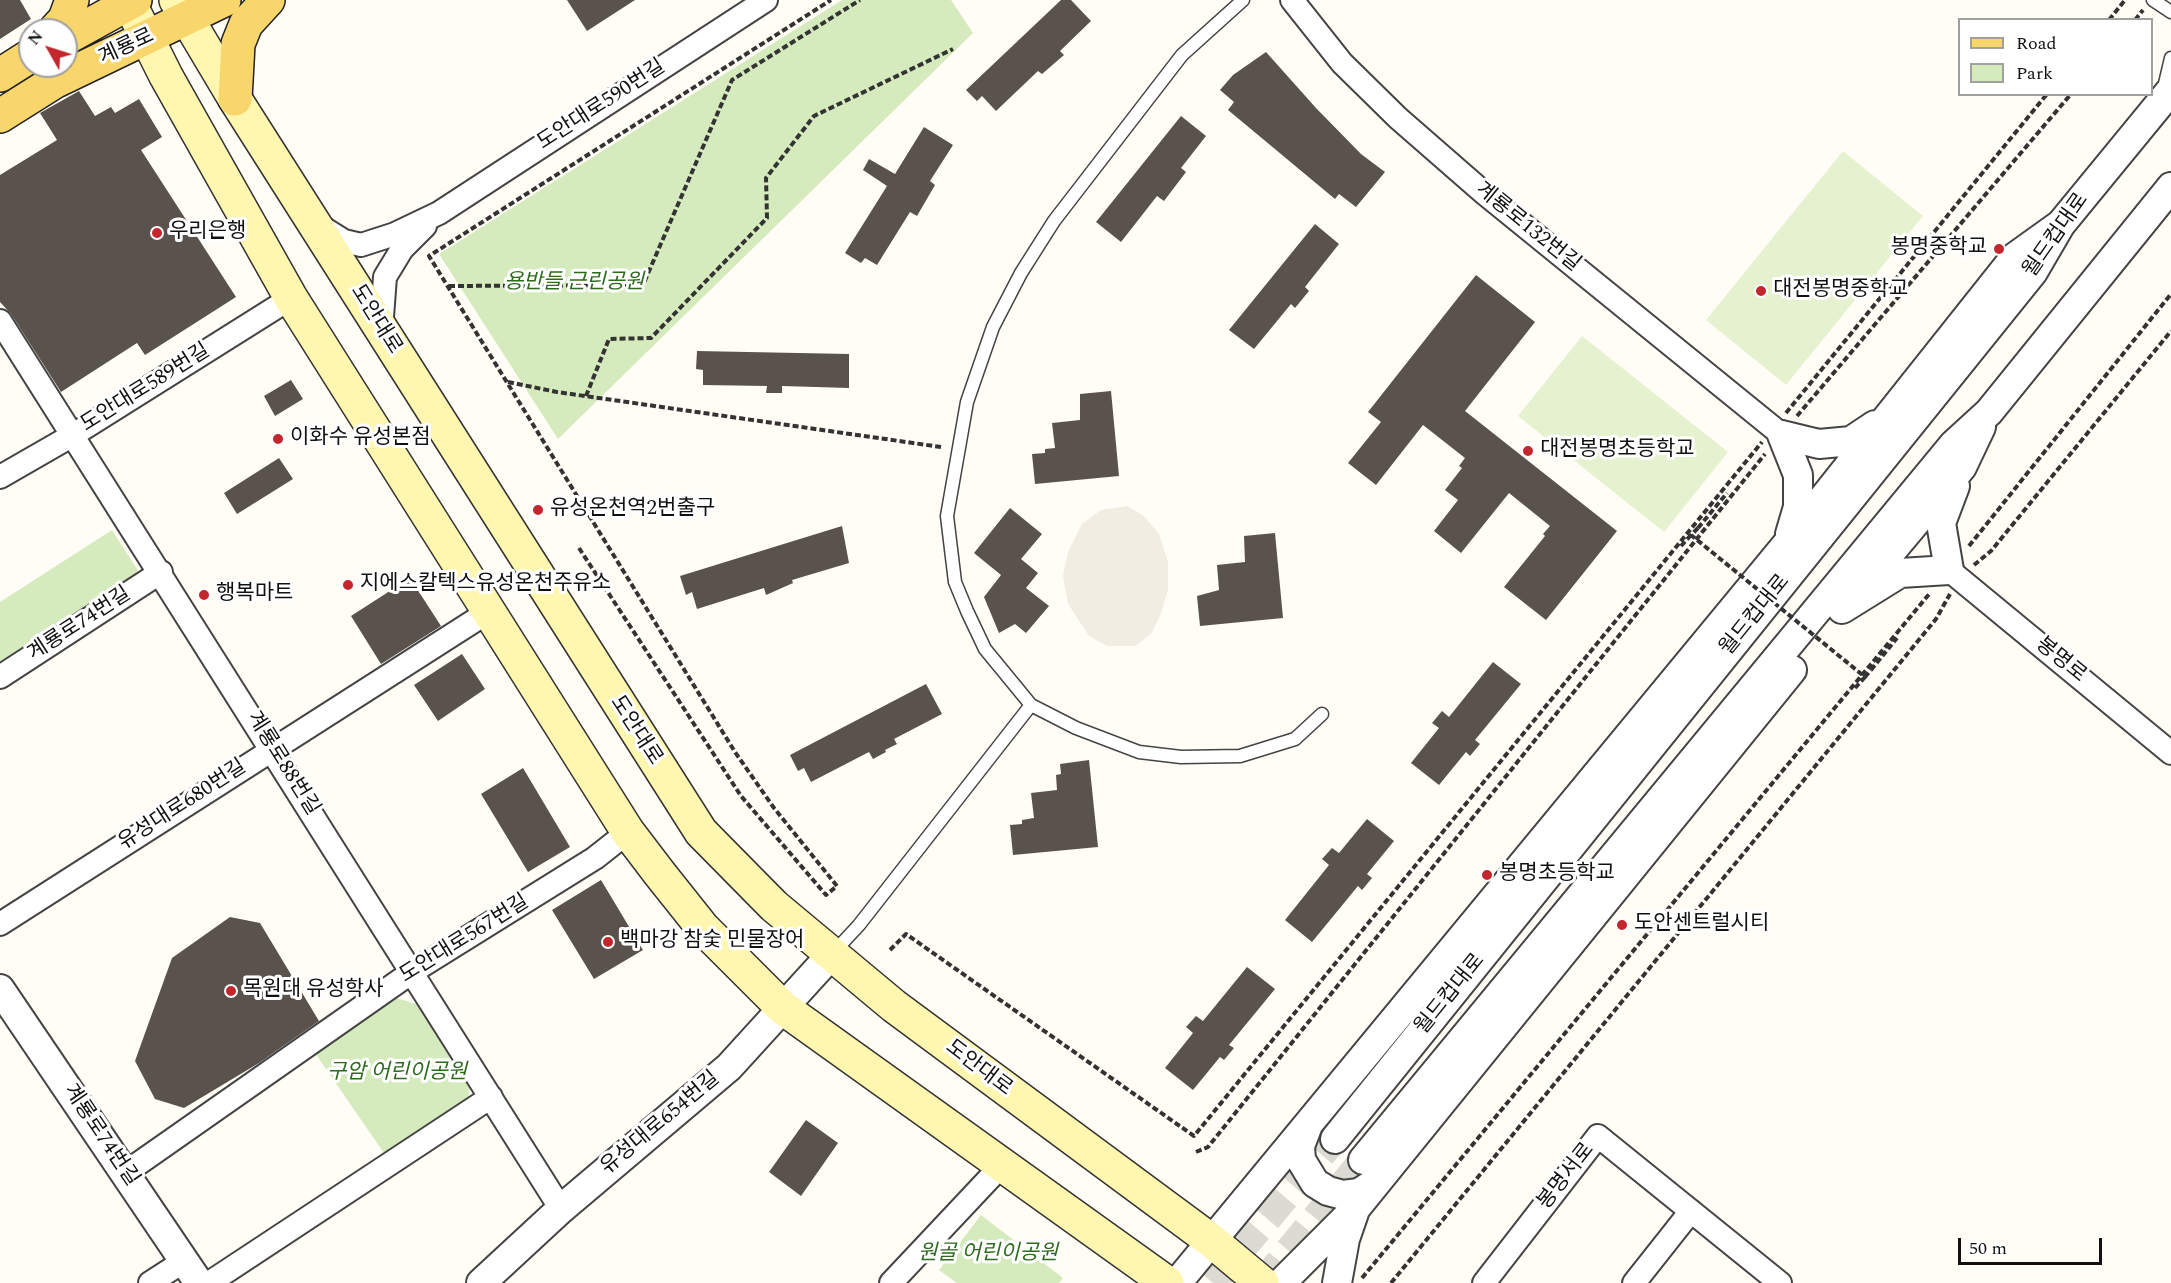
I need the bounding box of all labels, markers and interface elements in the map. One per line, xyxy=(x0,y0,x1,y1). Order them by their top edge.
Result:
north arrow xyxy=(18,18,78,78)
legend xyxy=(1958,18,2153,96)
street label: 계룡로 xyxy=(95,24,159,72)
text: N xyxy=(22,25,49,51)
text: Road xyxy=(2016,30,2057,57)
street label: 도안대로590번길 xyxy=(533,55,671,157)
text: Park xyxy=(2016,60,2053,87)
street label: 계룡로132번길 xyxy=(1469,178,1585,278)
street label: 월드컵대로 xyxy=(2019,189,2095,283)
place label: 우리은행 xyxy=(169,220,246,246)
marker: 우리은행 xyxy=(150,226,164,240)
place label: 봉명중학교 xyxy=(1890,236,1987,262)
marker: 봉명중학교 xyxy=(1992,242,2006,256)
park label: 용반들 근린공원 xyxy=(504,271,644,297)
place label: 대전봉명중학교 xyxy=(1773,278,1908,304)
street label: 도안대로 xyxy=(344,281,406,359)
marker: 대전봉명중학교 xyxy=(1754,284,1768,298)
street label: 도안대로589번길 xyxy=(77,339,215,439)
place label: 이화수 유성본점 xyxy=(290,426,430,452)
marker: 이화수 유성본점 xyxy=(271,432,285,446)
place label: 대전봉명초등학교 xyxy=(1540,438,1695,464)
marker: 대전봉명초등학교 xyxy=(1521,444,1535,458)
place label: 유성온천역2번출구 xyxy=(550,497,715,523)
marker: 유성온천역2번출구 xyxy=(531,503,545,517)
street label: 월드컵대로 xyxy=(1716,571,1796,661)
place label: 지에스칼텍스유성온천주유소 xyxy=(360,572,611,598)
marker: 지에스칼텍스유성온천주유소 xyxy=(341,578,355,592)
street label: 계룡로74번길 xyxy=(24,582,136,668)
place label: 행복마트 xyxy=(216,582,293,608)
marker: 행복마트 xyxy=(197,588,211,602)
street label: 봉명로 xyxy=(2030,633,2090,689)
street label: 도안대로 xyxy=(603,692,667,770)
street label: 계룡로88번길 xyxy=(240,707,324,821)
street label: 유성대로680번길 xyxy=(114,755,252,857)
place label: 봉명초등학교 xyxy=(1499,862,1615,888)
marker: 봉명초등학교 xyxy=(1480,868,1494,882)
street label: 도안대로567번길 xyxy=(396,890,534,990)
place label: 도안센트럴시티 xyxy=(1634,912,1769,938)
marker: 도안센트럴시티 xyxy=(1615,918,1629,932)
place label: 백마강 참숯 민물장어 xyxy=(620,929,804,955)
marker: 백마강 참숯 민물장어 xyxy=(601,935,615,949)
street label: 월드컵대로 xyxy=(1411,950,1491,1040)
place label: 목원대 유성학사 xyxy=(243,978,383,1004)
marker: 목원대 유성학사 xyxy=(224,984,238,998)
street label: 도안대로 xyxy=(940,1036,1016,1102)
park label: 구암 어린이공원 xyxy=(327,1061,467,1087)
street label: 유성대로654번길 xyxy=(596,1067,726,1181)
street label: 계룡로74번길 xyxy=(57,1080,143,1192)
street label: 봉명서로 xyxy=(1533,1139,1601,1215)
scale bar xyxy=(1961,1226,2105,1264)
text: 50 m xyxy=(1969,1235,2007,1262)
park label: 원골 어린이공원 xyxy=(918,1242,1058,1268)

